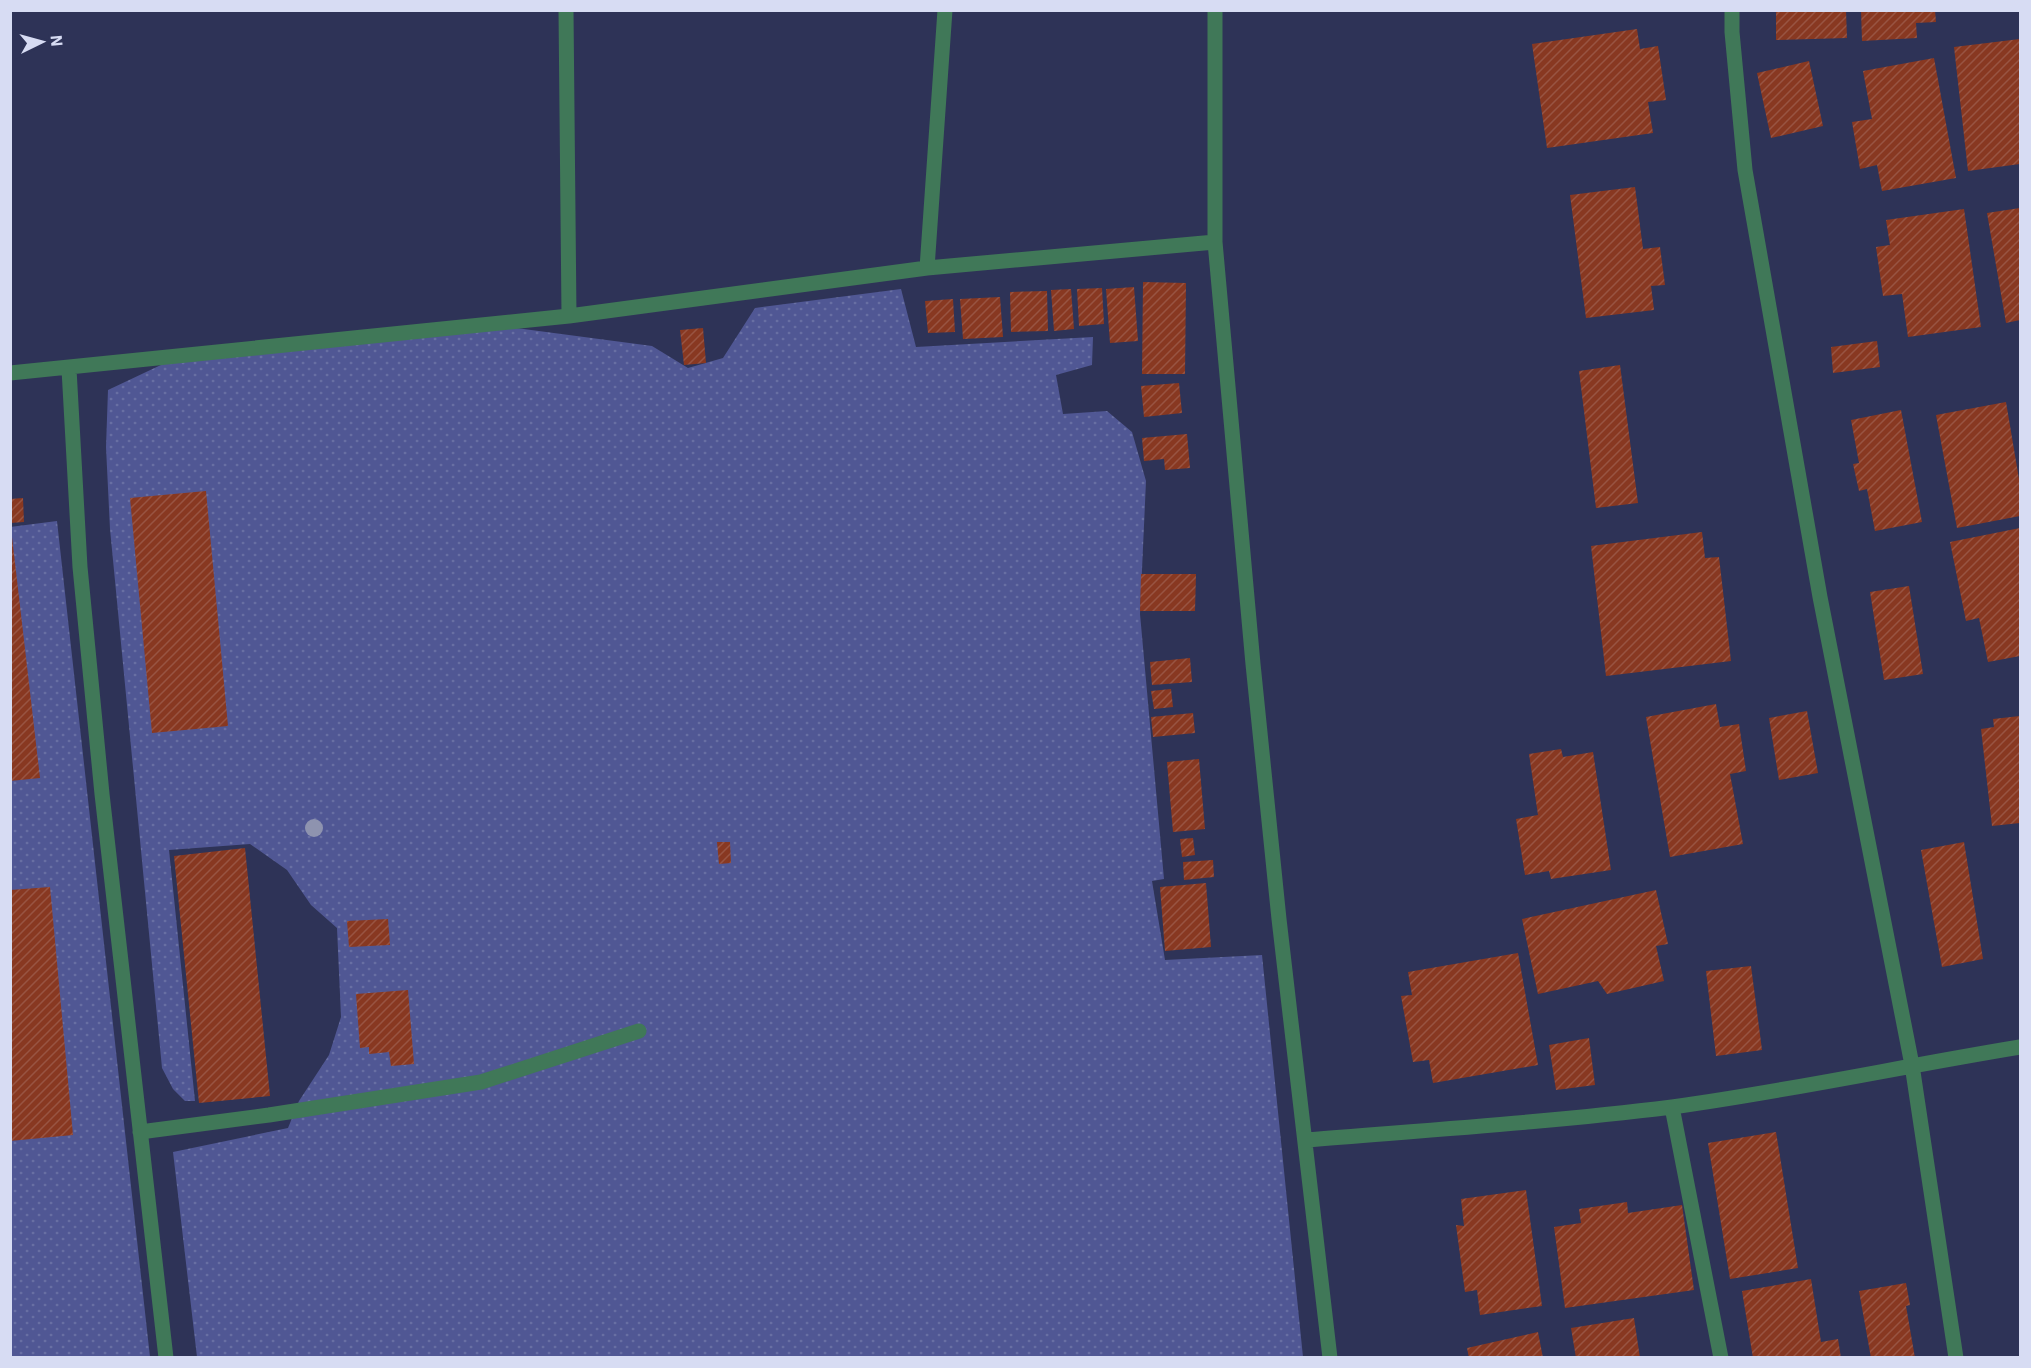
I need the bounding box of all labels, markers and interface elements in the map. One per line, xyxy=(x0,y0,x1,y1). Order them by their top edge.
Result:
north arrow xyxy=(12,12,72,72)
text: N xyxy=(46,34,67,47)

